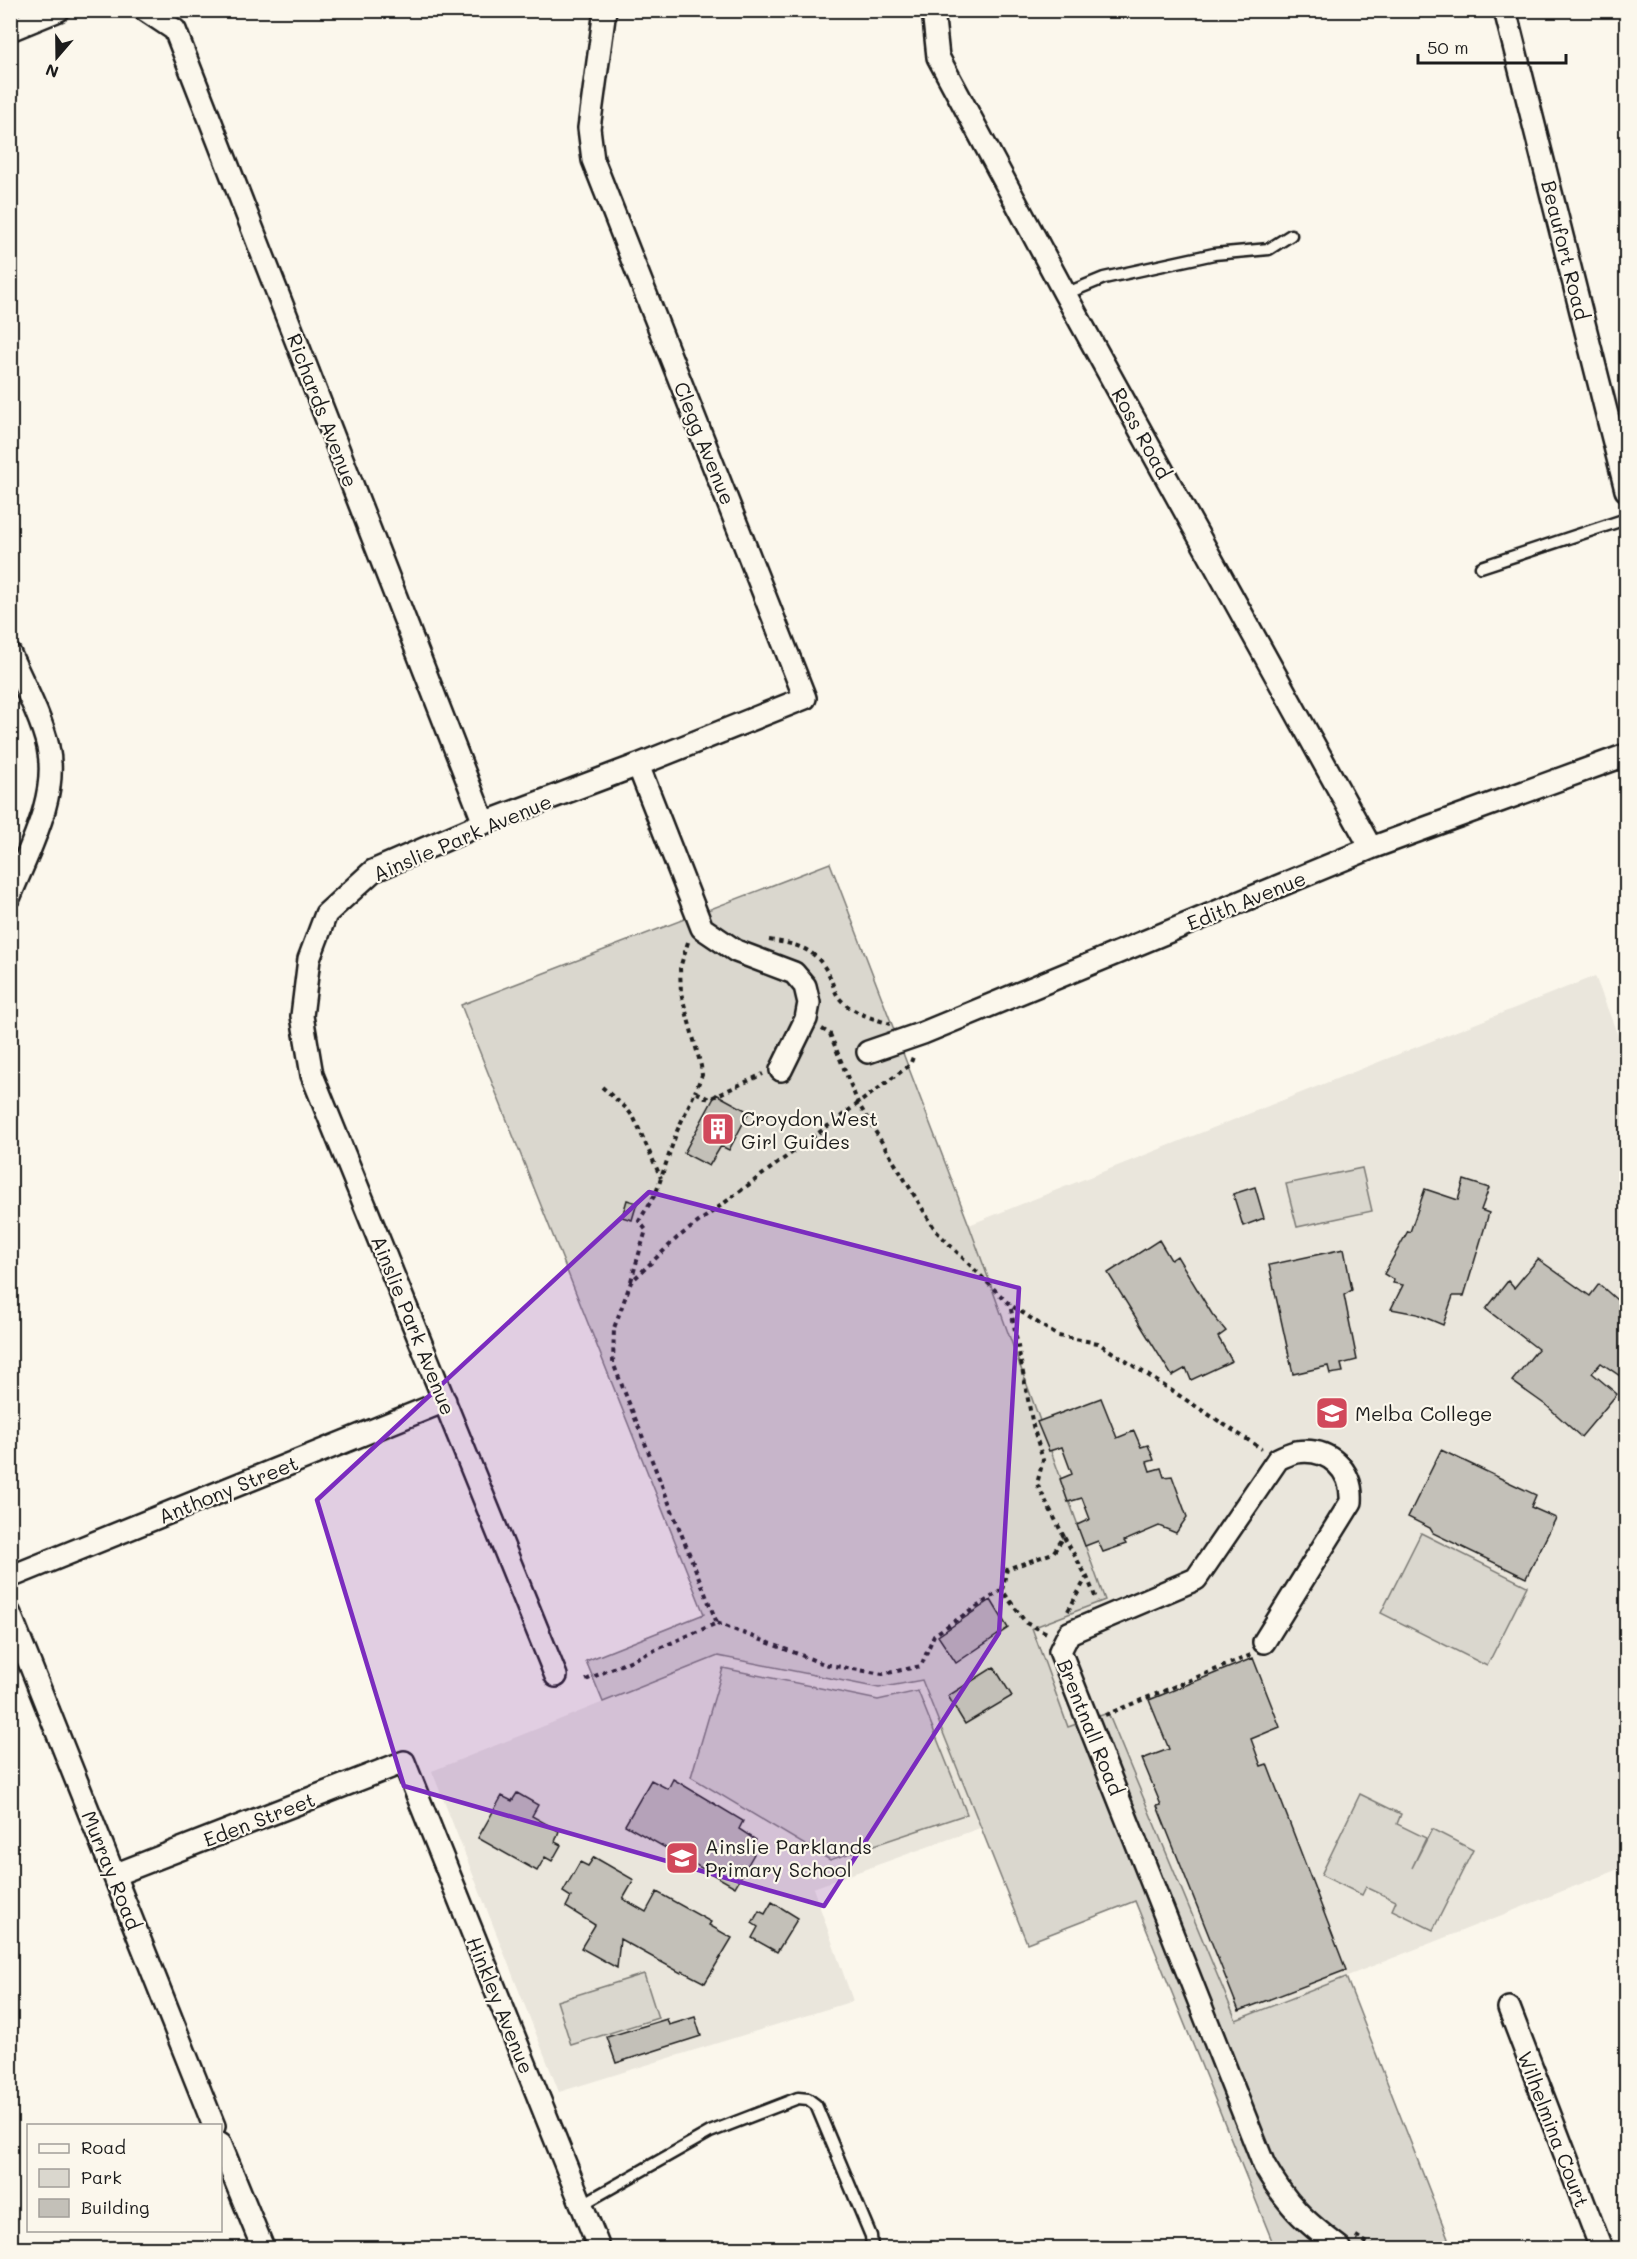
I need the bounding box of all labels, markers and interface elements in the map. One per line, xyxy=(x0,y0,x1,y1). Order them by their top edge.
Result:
north arrow xyxy=(27,27,87,87)
scale bar xyxy=(1418,27,1566,65)
text: 50 m xyxy=(1427,35,1469,59)
text: N xyxy=(42,60,61,84)
street label: Beaufort Road xyxy=(1536,178,1596,322)
street label: Richards Avenue xyxy=(282,329,364,491)
street label: Clegg Avenue xyxy=(669,378,741,508)
street label: Ross Road xyxy=(1106,383,1178,483)
street label: Ainslie Park Avenue xyxy=(369,788,555,886)
street label: Edith Avenue xyxy=(1183,864,1309,936)
place label: Croydon West Girl Guides xyxy=(741,1105,878,1154)
building icon: Croydon West Girl Guides xyxy=(700,1111,736,1147)
street label: Ainslie Park Avenue xyxy=(366,1231,462,1419)
school or university icon: Melba College xyxy=(1314,1395,1350,1431)
place label: Melba College xyxy=(1355,1400,1492,1426)
street label: Anthony Street xyxy=(154,1449,302,1529)
street label: Brentnall Road xyxy=(1052,1655,1130,1799)
street label: Eden Street xyxy=(199,1786,319,1852)
street label: Murray Road xyxy=(76,1807,148,1933)
place label: Ainslie Parklands Primary School xyxy=(705,1833,872,1882)
school or university icon: Ainslie Parklands Primary School xyxy=(664,1840,700,1876)
street label: Hinkley Avenue xyxy=(462,1933,540,2077)
street label: Wilhelmina Court xyxy=(1512,2047,1596,2211)
legend xyxy=(27,2124,222,2232)
text: Road xyxy=(81,2135,126,2159)
text: Park xyxy=(81,2165,122,2189)
text: Building xyxy=(81,2195,149,2219)

